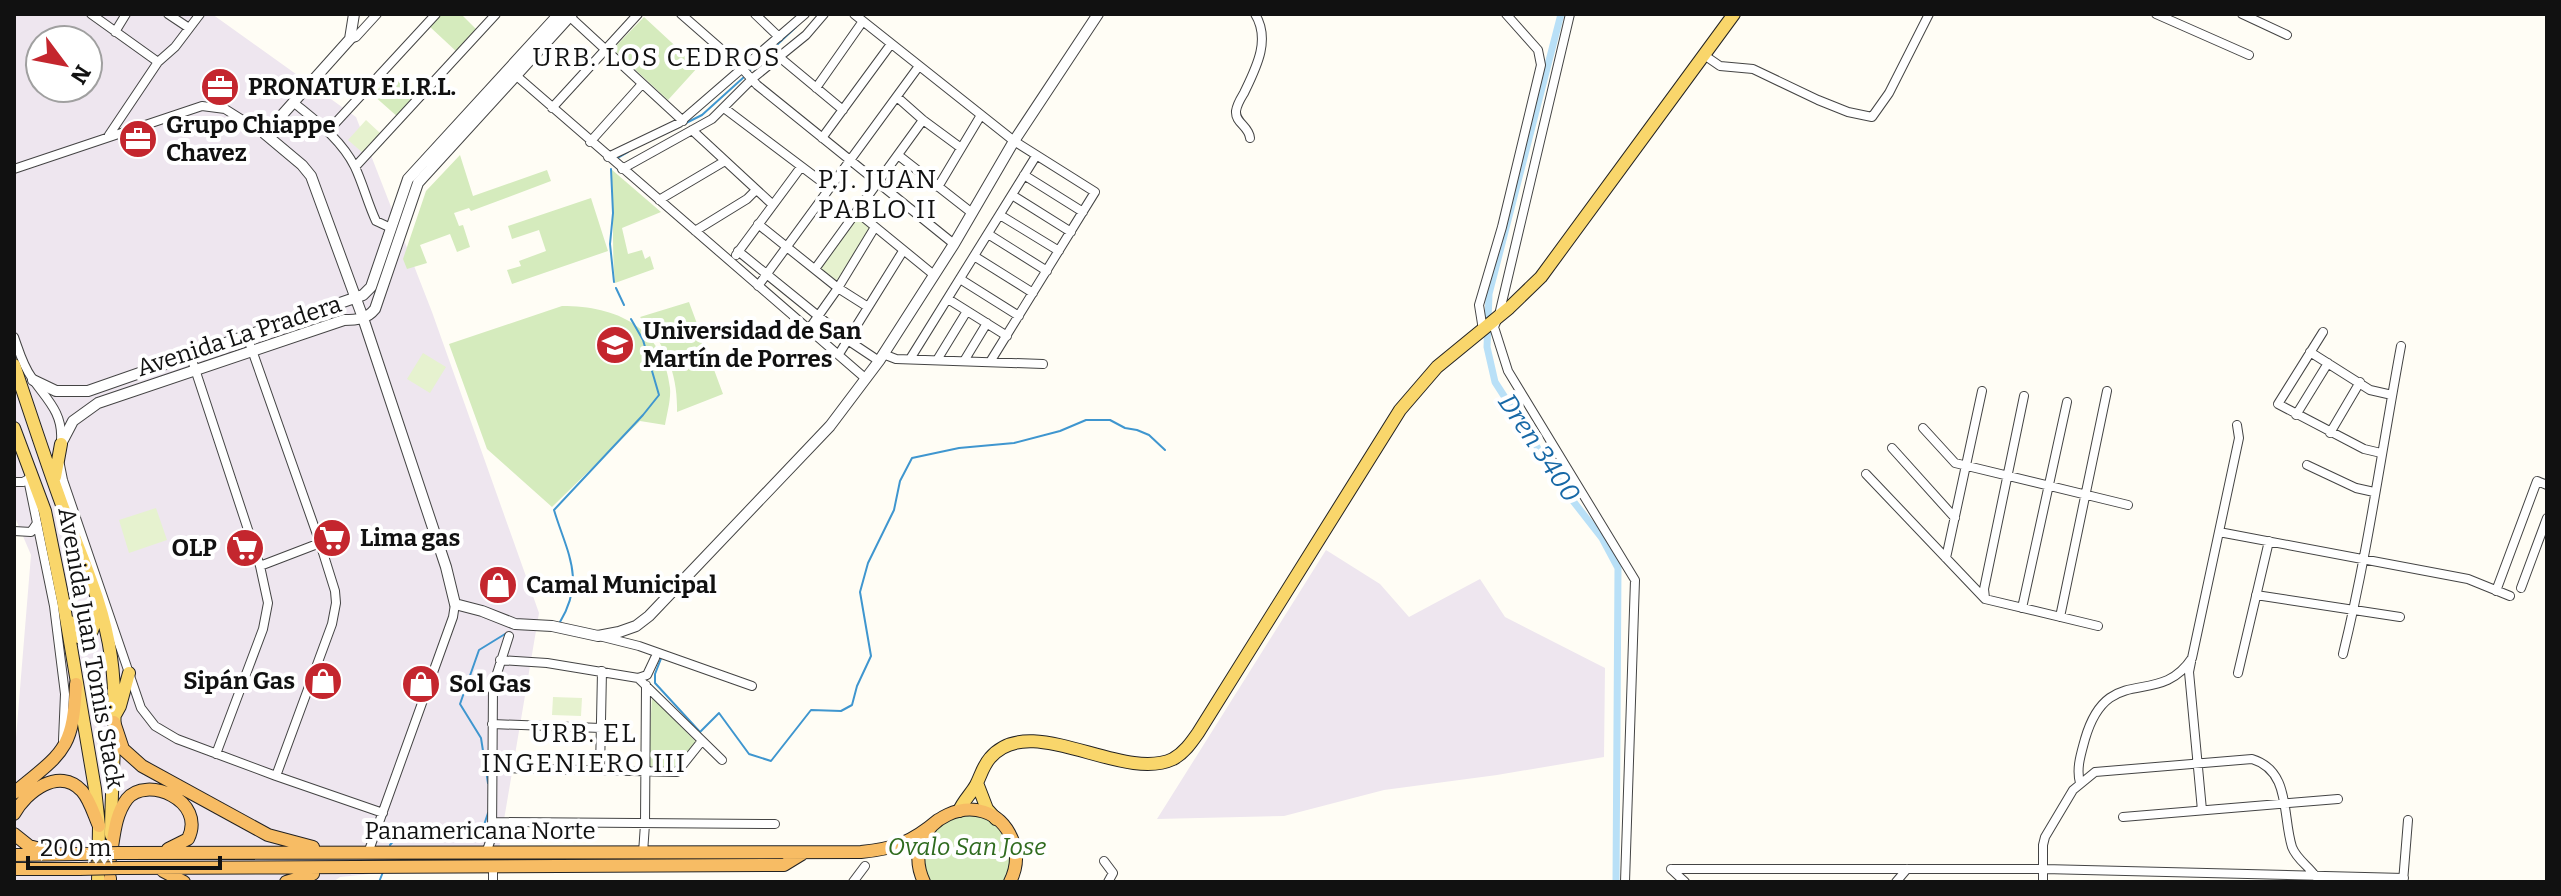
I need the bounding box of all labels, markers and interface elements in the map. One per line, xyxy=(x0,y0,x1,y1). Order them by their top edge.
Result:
north arrow xyxy=(24,24,104,104)
district label: URB. LOS CEDROS xyxy=(533,42,781,73)
text: N xyxy=(65,60,96,89)
office icon: PRONATUR E.I.R.L. xyxy=(199,66,241,108)
place label: PRONATUR E.I.R.L. xyxy=(248,73,456,101)
place label: Grupo Chiappe Chavez xyxy=(166,111,336,167)
office icon: Grupo Chiappe Chavez xyxy=(117,118,159,160)
district label: P.J. JUAN PABLO II xyxy=(818,164,938,225)
street label: Avenida La Pradera xyxy=(133,290,345,382)
place label: Universidad de San Martín de Porres xyxy=(643,317,862,373)
school or university icon: Universidad de San Martín de Porres xyxy=(594,324,636,366)
water label: Dren 3400 xyxy=(1492,388,1586,508)
street label: Avenida Juan Tomis Stack xyxy=(52,505,130,791)
supermarket icon: Lima gas xyxy=(311,517,353,559)
place label: Lima gas xyxy=(360,524,460,552)
supermarket icon: OLP xyxy=(224,527,266,569)
place label: OLP xyxy=(171,534,217,562)
shop icon: Camal Municipal xyxy=(477,564,519,606)
place label: Camal Municipal xyxy=(526,571,717,599)
shop icon: Sipán Gas xyxy=(302,660,344,702)
shop icon: Sol Gas xyxy=(400,663,442,705)
place label: Sipán Gas xyxy=(183,667,295,695)
place label: Sol Gas xyxy=(449,670,531,698)
district label: URB. EL INGENIERO III xyxy=(481,718,687,779)
street label: Panamericana Norte xyxy=(364,817,596,845)
scale bar xyxy=(28,820,220,870)
park label: Ovalo San Jose xyxy=(888,833,1046,861)
text: 200 m xyxy=(40,834,112,862)

